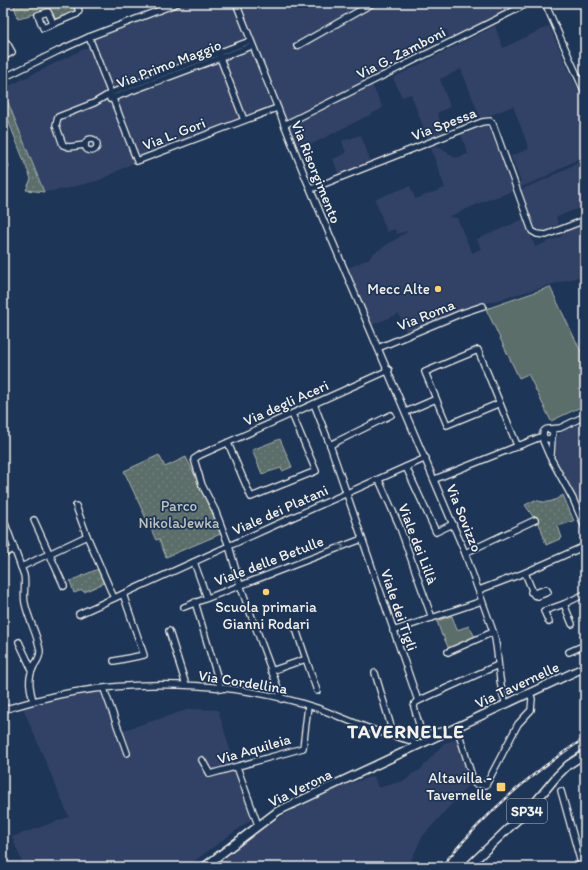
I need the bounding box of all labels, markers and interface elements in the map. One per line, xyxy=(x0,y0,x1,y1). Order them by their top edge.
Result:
street label: Via G. Zamboni xyxy=(353,23,449,83)
street label: Via Primo Maggio xyxy=(114,36,224,92)
street label: Via Spessa xyxy=(409,103,479,145)
street label: Via L. Gori xyxy=(140,114,208,154)
street label: Via Risorgimento xyxy=(287,118,345,226)
place label: Mecc Alte xyxy=(367,280,430,298)
marker: Mecc Alte xyxy=(433,284,443,294)
street label: Via Roma xyxy=(394,295,458,335)
street label: Via degli Aceri xyxy=(241,376,331,430)
street label: Viale dei Platani xyxy=(229,481,331,539)
street label: Via Sovizzo xyxy=(442,481,486,555)
park label: Parco NikolaJewka xyxy=(139,497,220,532)
street label: Viale dei Lillà xyxy=(394,501,442,587)
street label: Viale delle Betulle xyxy=(212,532,326,590)
one-way arrow xyxy=(338,543,345,551)
street label: Viale dei Tigli xyxy=(377,567,421,653)
marker: Scuola primaria Gianni Rodari xyxy=(261,587,271,597)
place label: Scuola primaria Gianni Rodari xyxy=(215,598,317,633)
street label: Via Tavernelle xyxy=(472,658,562,712)
street label: Via Cordellina xyxy=(197,666,289,698)
district label: TAVERNELLE xyxy=(346,720,465,743)
street label: Via Aquileia xyxy=(215,730,293,768)
street label: Via Verona xyxy=(265,765,335,811)
place label: Altavilla - Tavernelle xyxy=(426,769,492,804)
marker: Altavilla - Tavernelle xyxy=(495,781,507,793)
road number: SP34 xyxy=(507,799,547,823)

